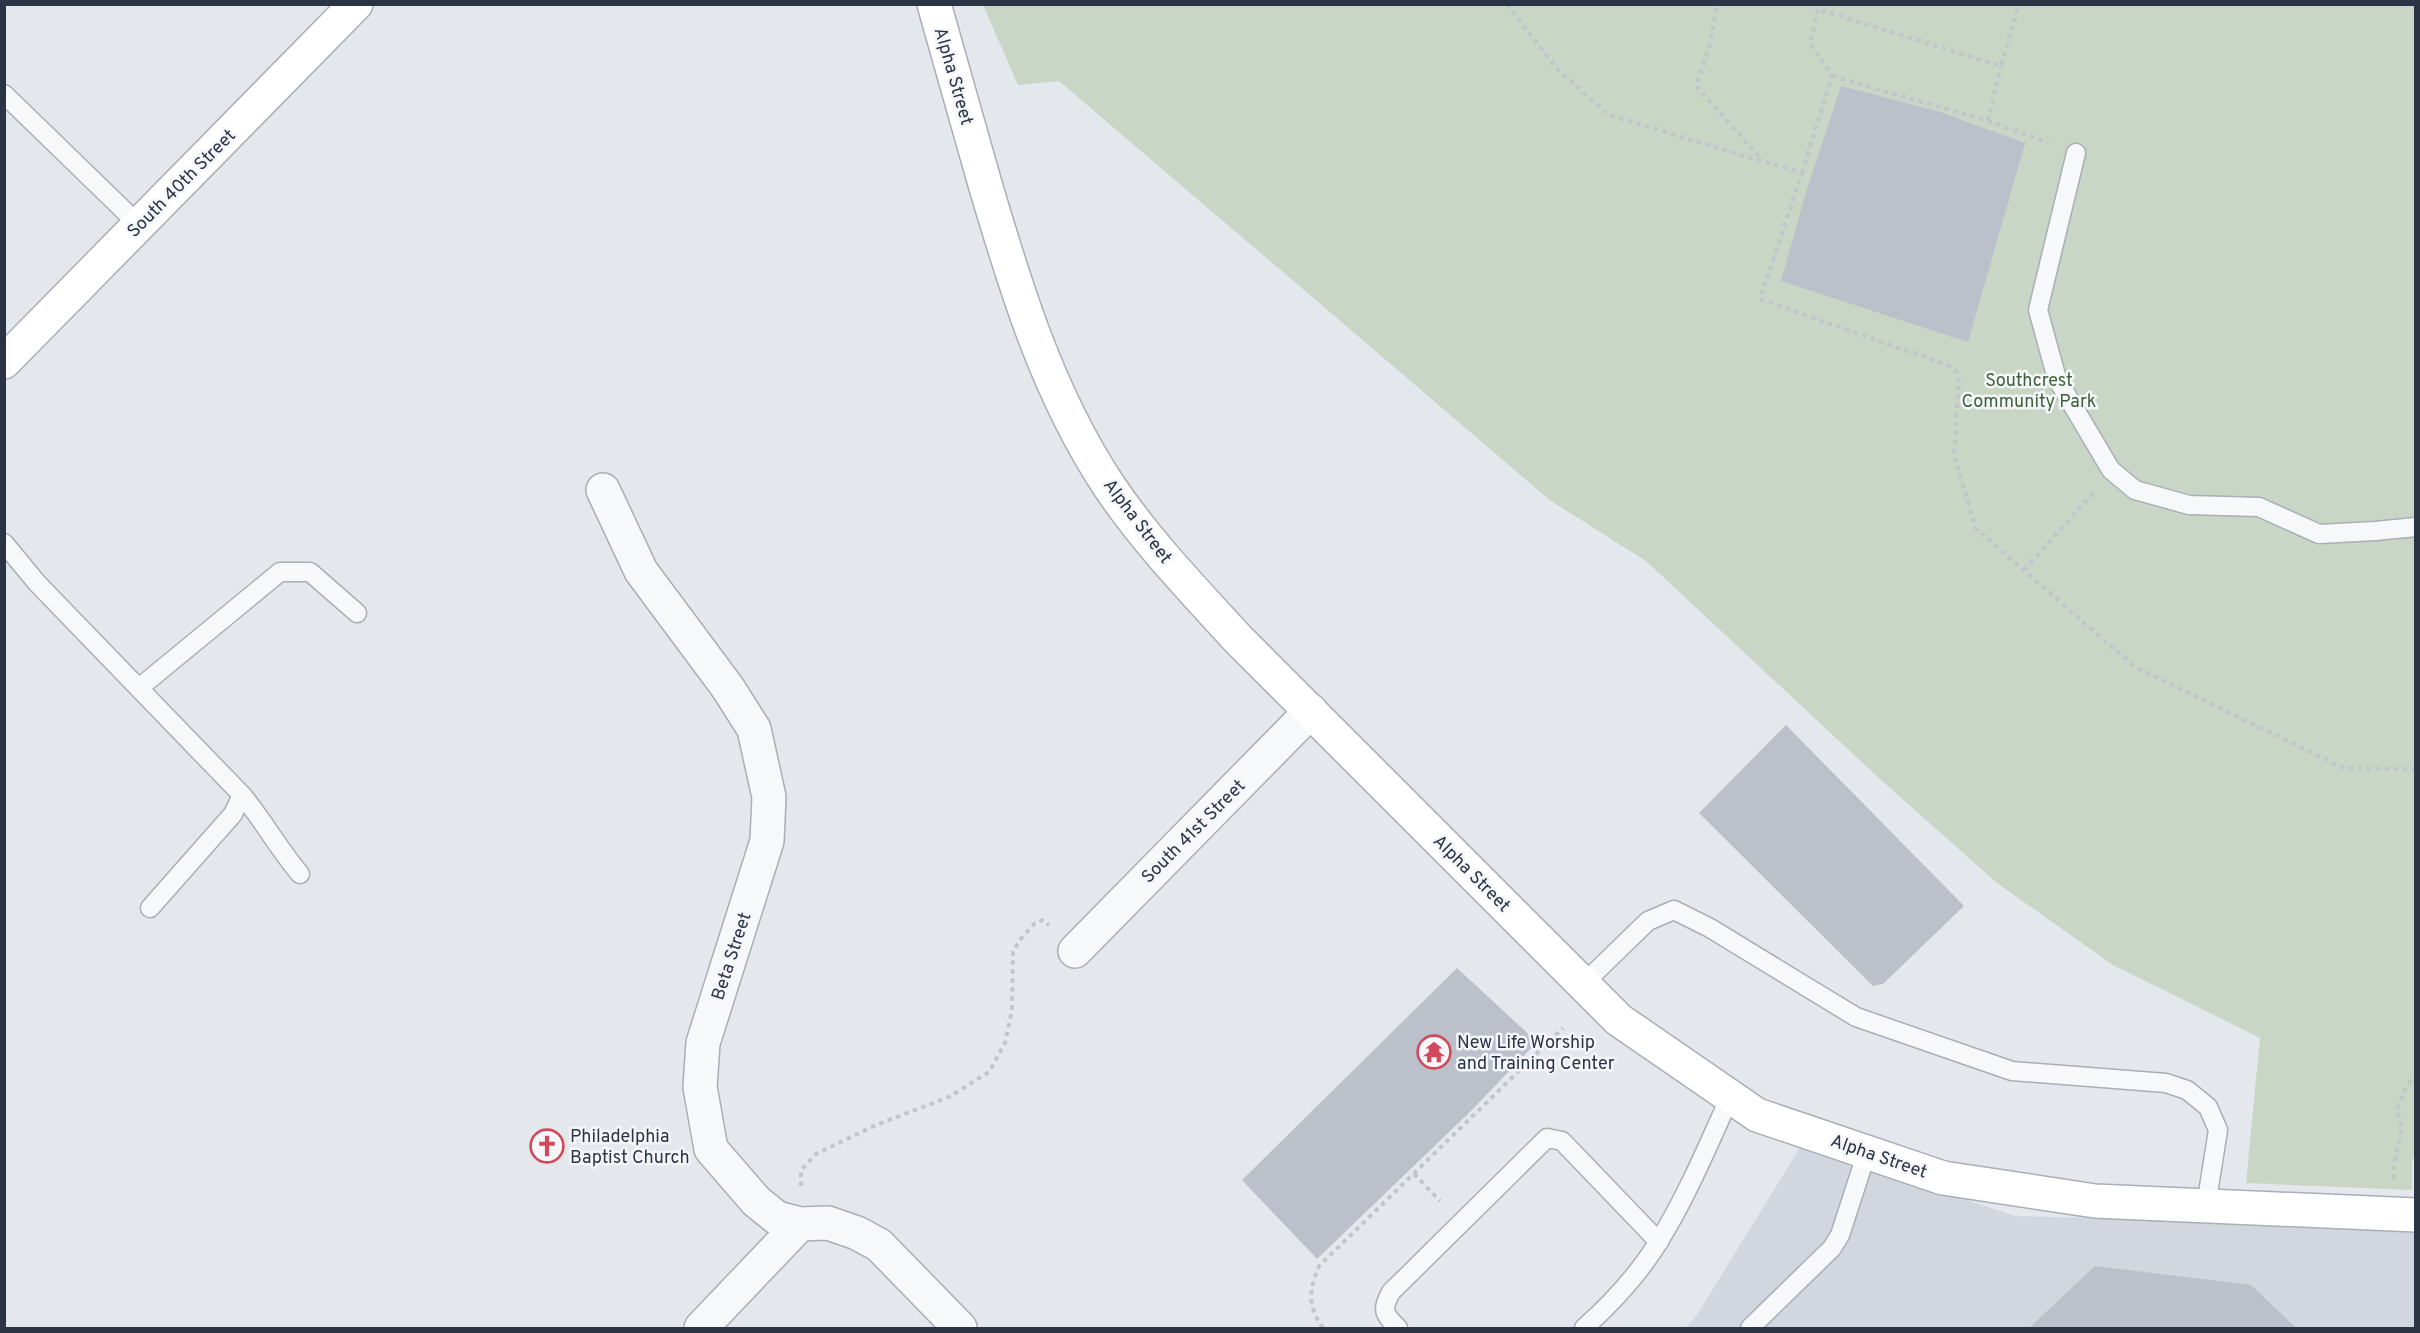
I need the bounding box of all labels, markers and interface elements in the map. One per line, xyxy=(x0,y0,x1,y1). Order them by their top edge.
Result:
street label: Alpha Street xyxy=(928,25,977,128)
street label: South 40th Street xyxy=(123,125,241,243)
park label: Southcrest Community Park xyxy=(1962,370,2096,414)
street label: Alpha Street xyxy=(1097,475,1176,569)
street label: South 41st Street xyxy=(1137,775,1251,889)
street label: Alpha Street xyxy=(1427,830,1515,918)
street label: Beta Street xyxy=(707,909,757,1003)
place label: New Life Worship and Training Center xyxy=(1457,1032,1615,1076)
temple icon: New Life Worship and Training Center xyxy=(1416,1034,1452,1070)
place label: Philadelphia Baptist Church xyxy=(570,1126,690,1170)
church icon: Philadelphia Baptist Church xyxy=(529,1128,565,1164)
street label: Alpha Street xyxy=(1827,1130,1930,1185)

